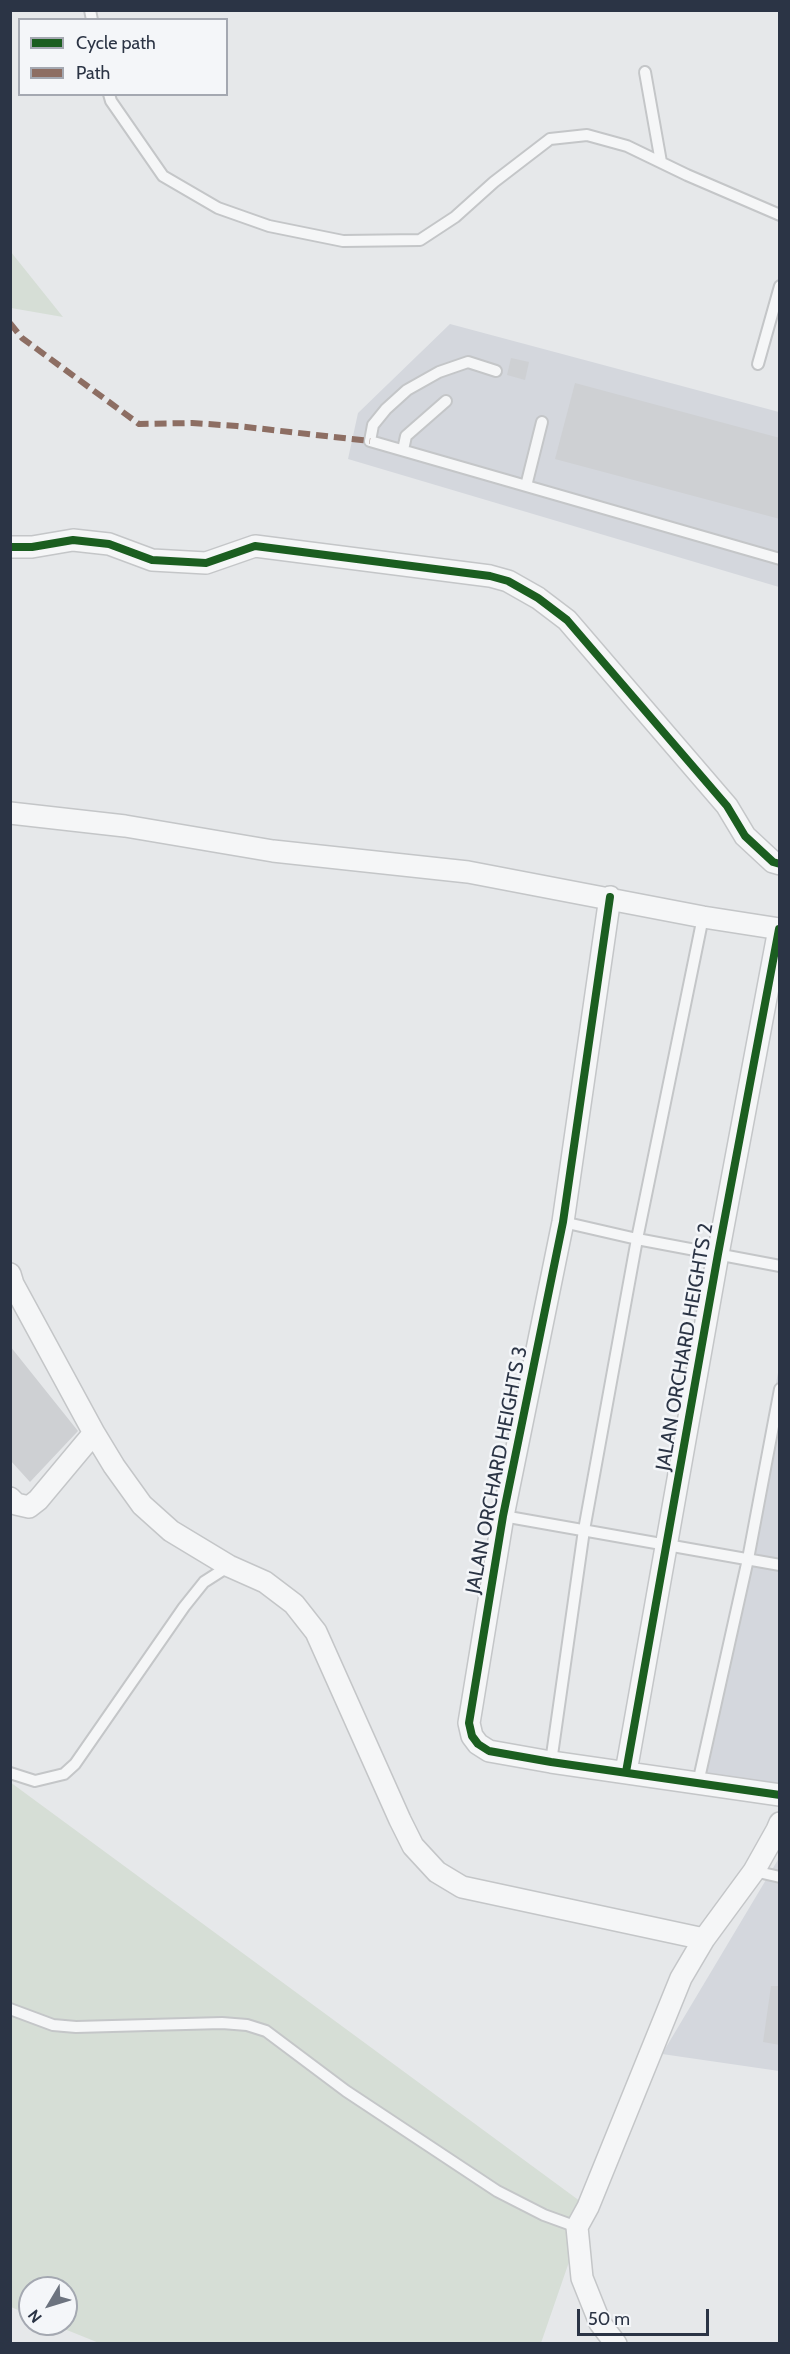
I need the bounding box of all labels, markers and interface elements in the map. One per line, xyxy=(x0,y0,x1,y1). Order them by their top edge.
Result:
legend xyxy=(18,18,228,96)
text: Cycle path xyxy=(76,32,156,54)
text: Path xyxy=(76,62,110,84)
street label: JALAN ORCHARD HEIGHTS 2 xyxy=(651,1221,719,1473)
street label: JALAN ORCHARD HEIGHTS 3 xyxy=(461,1344,533,1596)
north arrow xyxy=(18,2276,78,2336)
scale bar xyxy=(580,2297,712,2335)
text: N xyxy=(24,2306,46,2326)
text: 50 m xyxy=(588,2308,630,2330)

